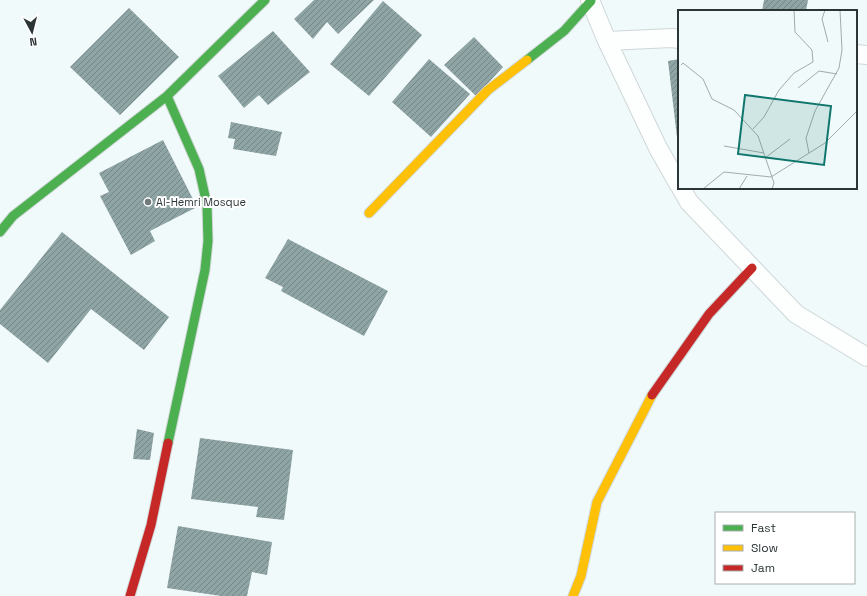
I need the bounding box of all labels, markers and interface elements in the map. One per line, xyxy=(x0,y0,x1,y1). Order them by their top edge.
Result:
inset map xyxy=(678,10,857,189)
north arrow xyxy=(12,12,52,52)
text: N xyxy=(29,35,38,49)
place label: Al-Hemri Mosque xyxy=(156,195,246,209)
marker: Al-Hemri Mosque xyxy=(143,197,153,207)
legend xyxy=(715,512,855,584)
text: Fast xyxy=(751,520,776,536)
text: Slow xyxy=(751,540,778,556)
text: Jam xyxy=(751,560,775,576)

